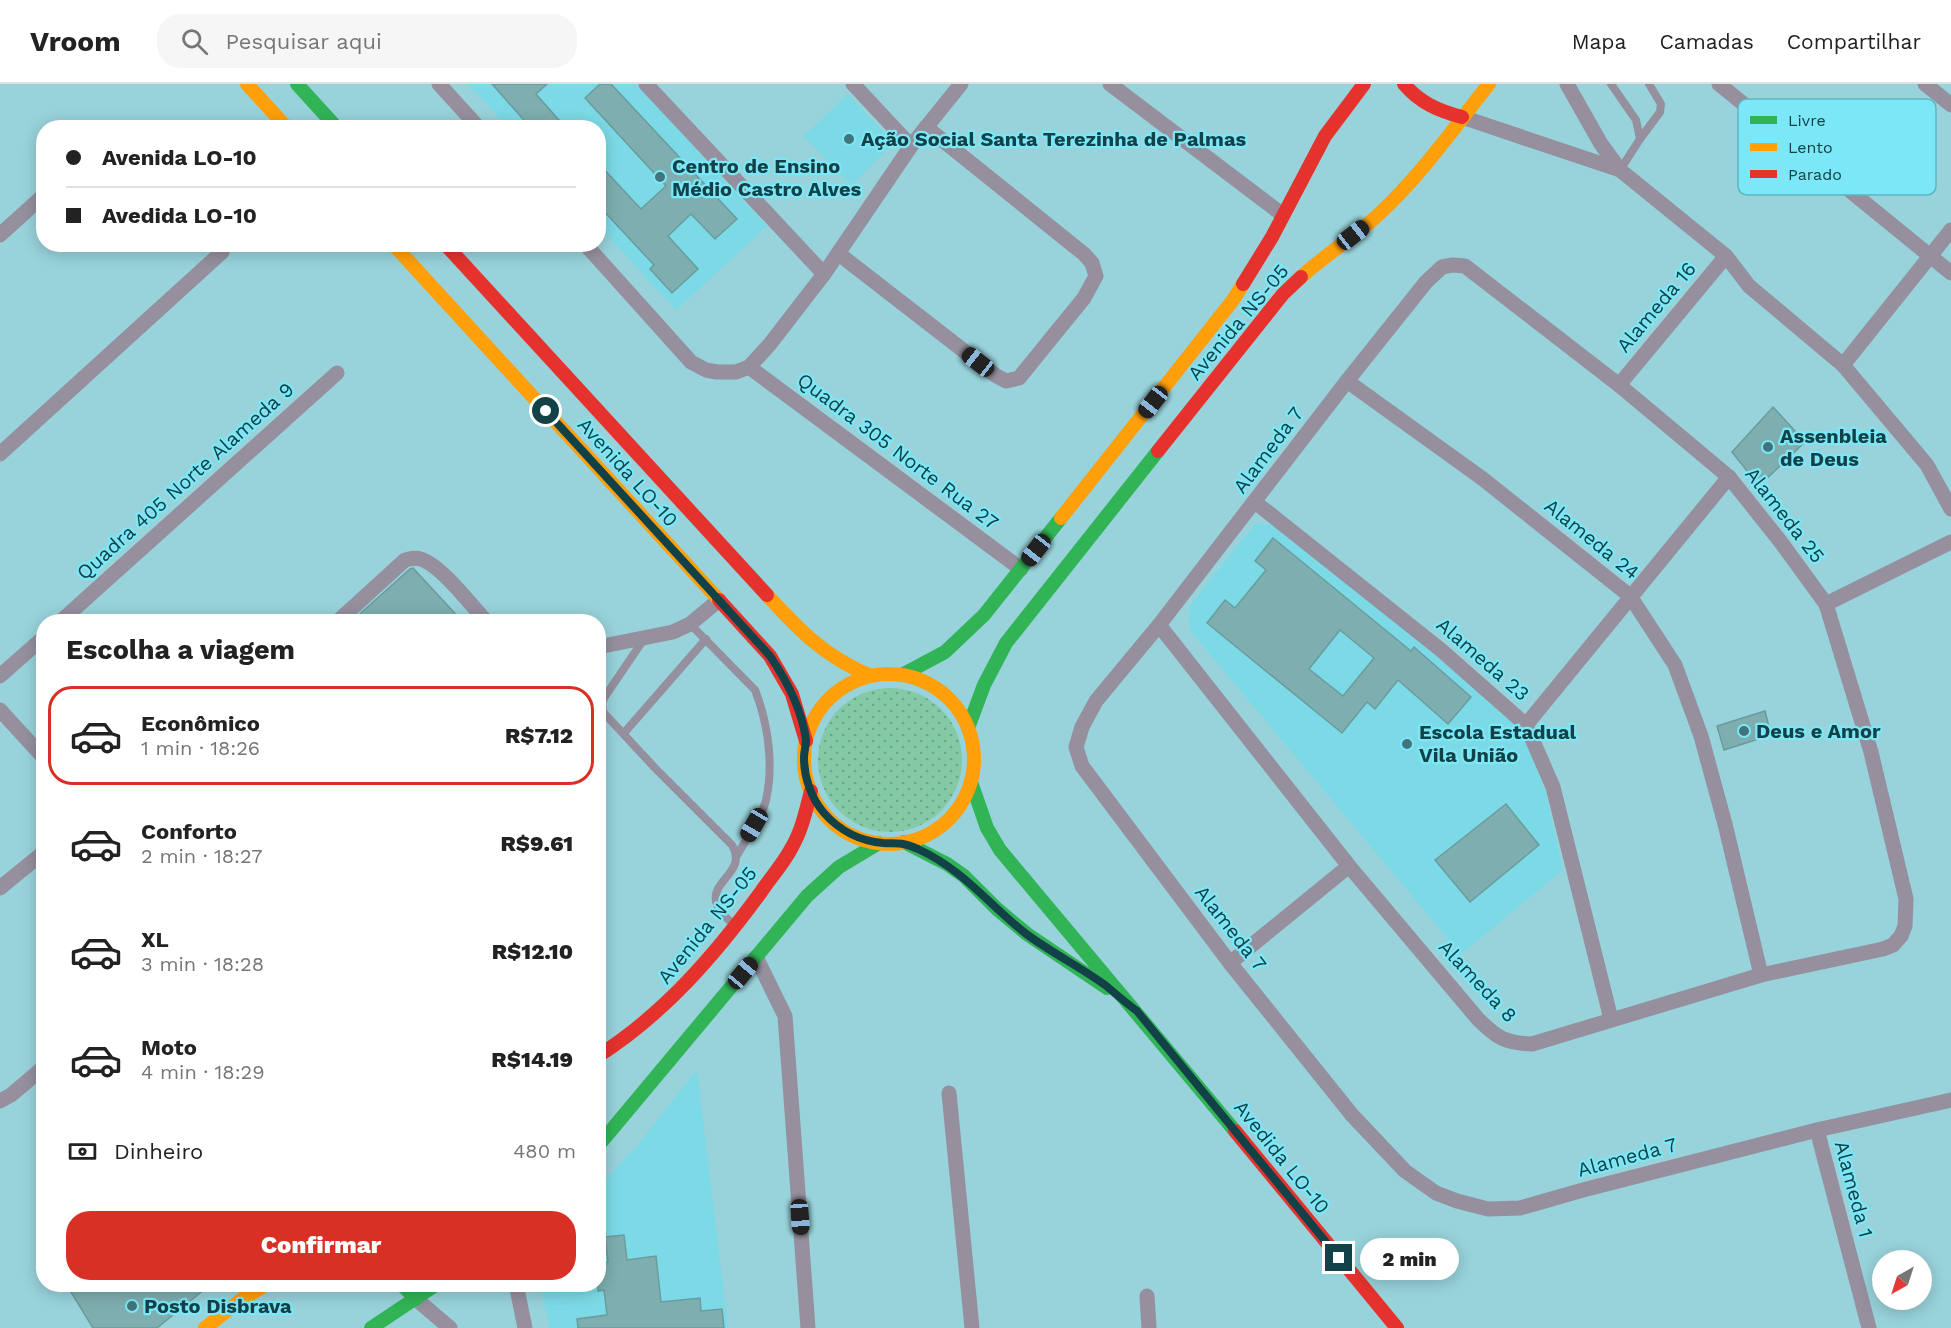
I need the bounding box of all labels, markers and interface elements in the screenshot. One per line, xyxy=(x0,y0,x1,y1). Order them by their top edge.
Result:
search box xyxy=(157,14,577,68)
text: Vroom xyxy=(30,25,121,58)
icon: search xyxy=(178,25,211,58)
text: Pesquisar aqui xyxy=(226,29,382,54)
text: Mapa xyxy=(1572,29,1626,54)
text: Camadas xyxy=(1659,29,1754,54)
text: Compartilhar xyxy=(1787,29,1921,54)
legend xyxy=(1738,99,1936,195)
text: Livre xyxy=(1788,111,1826,130)
place label: Ação Social Santa Terezinha de Palmas xyxy=(861,127,1246,151)
marker: Ação Social Santa Terezinha de Palmas xyxy=(842,132,856,146)
text: Lento xyxy=(1788,138,1833,157)
text: Avenida LO-10 xyxy=(102,145,257,170)
place label: Centro de Ensino Médio Castro Alves xyxy=(672,154,861,201)
text: Parado xyxy=(1788,165,1842,184)
marker: Centro de Ensino Médio Castro Alves xyxy=(653,170,667,184)
text: Avedida LO-10 xyxy=(102,203,257,228)
car xyxy=(1333,217,1373,253)
street label: Alameda 16 xyxy=(1611,257,1701,357)
street label: Avenida NS-05 xyxy=(1182,259,1294,385)
car xyxy=(958,344,998,380)
street label: Quadra 305 Norte Rua 27 xyxy=(793,367,1003,535)
street label: Quadra 405 Norte Alameda 9 xyxy=(72,377,298,585)
car xyxy=(1135,382,1171,422)
route start xyxy=(532,397,559,424)
street label: Alameda 7 xyxy=(1228,402,1308,498)
street label: Avenida LO-10 xyxy=(573,413,683,531)
place label: Assenbleia de Deus xyxy=(1780,424,1887,471)
marker: Assenbleia de Deus xyxy=(1761,440,1775,454)
street label: Alameda 25 xyxy=(1740,462,1830,568)
street label: Alameda 24 xyxy=(1540,494,1644,584)
car xyxy=(1018,530,1054,570)
street label: Alameda 23 xyxy=(1432,612,1534,706)
text: Escolha a viagem xyxy=(66,634,295,666)
icon: car xyxy=(69,709,123,763)
text: Econômico xyxy=(141,711,260,736)
place label: Deus e Amor xyxy=(1756,719,1881,743)
place label: Escola Estadual Vila União xyxy=(1419,720,1577,767)
text: R$7.12 xyxy=(505,723,573,748)
marker: Deus e Amor xyxy=(1737,724,1751,738)
text: 1 min · 18:26 xyxy=(141,736,260,760)
marker: Escola Estadual Vila União xyxy=(1400,737,1414,751)
car xyxy=(737,805,771,845)
icon: car xyxy=(69,817,123,871)
text: Conforto xyxy=(141,819,237,844)
text: R$9.61 xyxy=(501,831,573,856)
text: 2 min · 18:27 xyxy=(141,844,263,868)
street label: Avenida NS-05 xyxy=(652,861,762,989)
street label: Alameda 7 xyxy=(1190,880,1272,976)
icon: car xyxy=(69,925,123,979)
text: XL xyxy=(141,927,169,952)
street label: Alameda 8 xyxy=(1434,935,1522,1027)
text: R$12.10 xyxy=(492,939,573,964)
text: 3 min · 18:28 xyxy=(141,952,264,976)
car xyxy=(725,953,761,993)
icon: car xyxy=(69,1033,123,1087)
text: Moto xyxy=(141,1035,197,1060)
text: R$14.19 xyxy=(491,1047,573,1072)
text: 4 min · 18:29 xyxy=(141,1060,265,1084)
street label: Avedida LO-10 xyxy=(1229,1096,1335,1218)
street label: Alameda 7 xyxy=(1575,1132,1679,1182)
icon: cash xyxy=(66,1135,99,1168)
street label: Alameda 1 xyxy=(1830,1138,1878,1240)
text: Dinheiro xyxy=(114,1139,203,1164)
text: 480 m xyxy=(513,1139,576,1163)
car xyxy=(790,1198,810,1236)
button: Confirmar xyxy=(66,1211,576,1280)
callout: 2 min xyxy=(1360,1237,1459,1279)
route end xyxy=(1325,1244,1352,1271)
text: 2 min xyxy=(1382,1247,1437,1271)
north arrow xyxy=(1872,1250,1932,1310)
map controls xyxy=(1872,1250,1932,1310)
place label: Posto Disbrava xyxy=(144,1294,292,1318)
marker: Posto Disbrava xyxy=(125,1299,139,1313)

